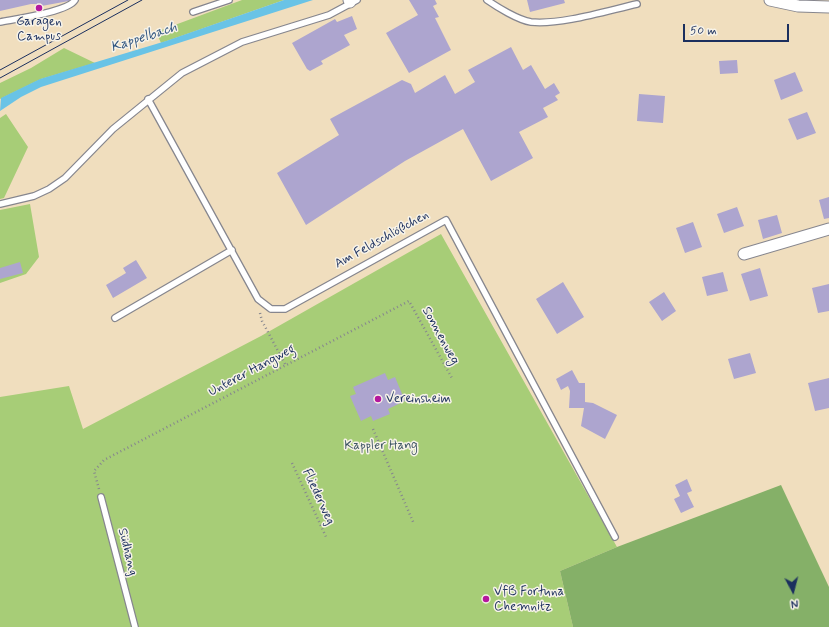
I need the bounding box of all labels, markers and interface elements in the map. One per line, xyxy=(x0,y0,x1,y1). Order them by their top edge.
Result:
marker: Garagen Campus xyxy=(34,3,44,13)
place label: Garagen Campus xyxy=(16,14,62,45)
scale bar xyxy=(685,16,791,42)
water label: Kappelbach xyxy=(109,19,179,57)
text: 50 m xyxy=(690,23,717,39)
street label: Am Feldschlößchen xyxy=(332,208,432,272)
street label: Sonnenweg xyxy=(418,304,462,368)
street label: Unterer Hangweg xyxy=(206,342,298,400)
place label: Vereinsheim xyxy=(386,391,451,407)
marker: Vereinsheim xyxy=(373,394,383,404)
park label: Kappler Hang xyxy=(344,438,418,454)
street label: Fliederweg xyxy=(298,466,338,528)
street label: Südhang xyxy=(114,527,140,577)
north arrow xyxy=(773,571,813,611)
place label: VfB Fortuna Chemnitz xyxy=(494,584,564,615)
marker: VfB Fortuna Chemnitz xyxy=(481,594,491,604)
text: N xyxy=(790,596,799,610)

